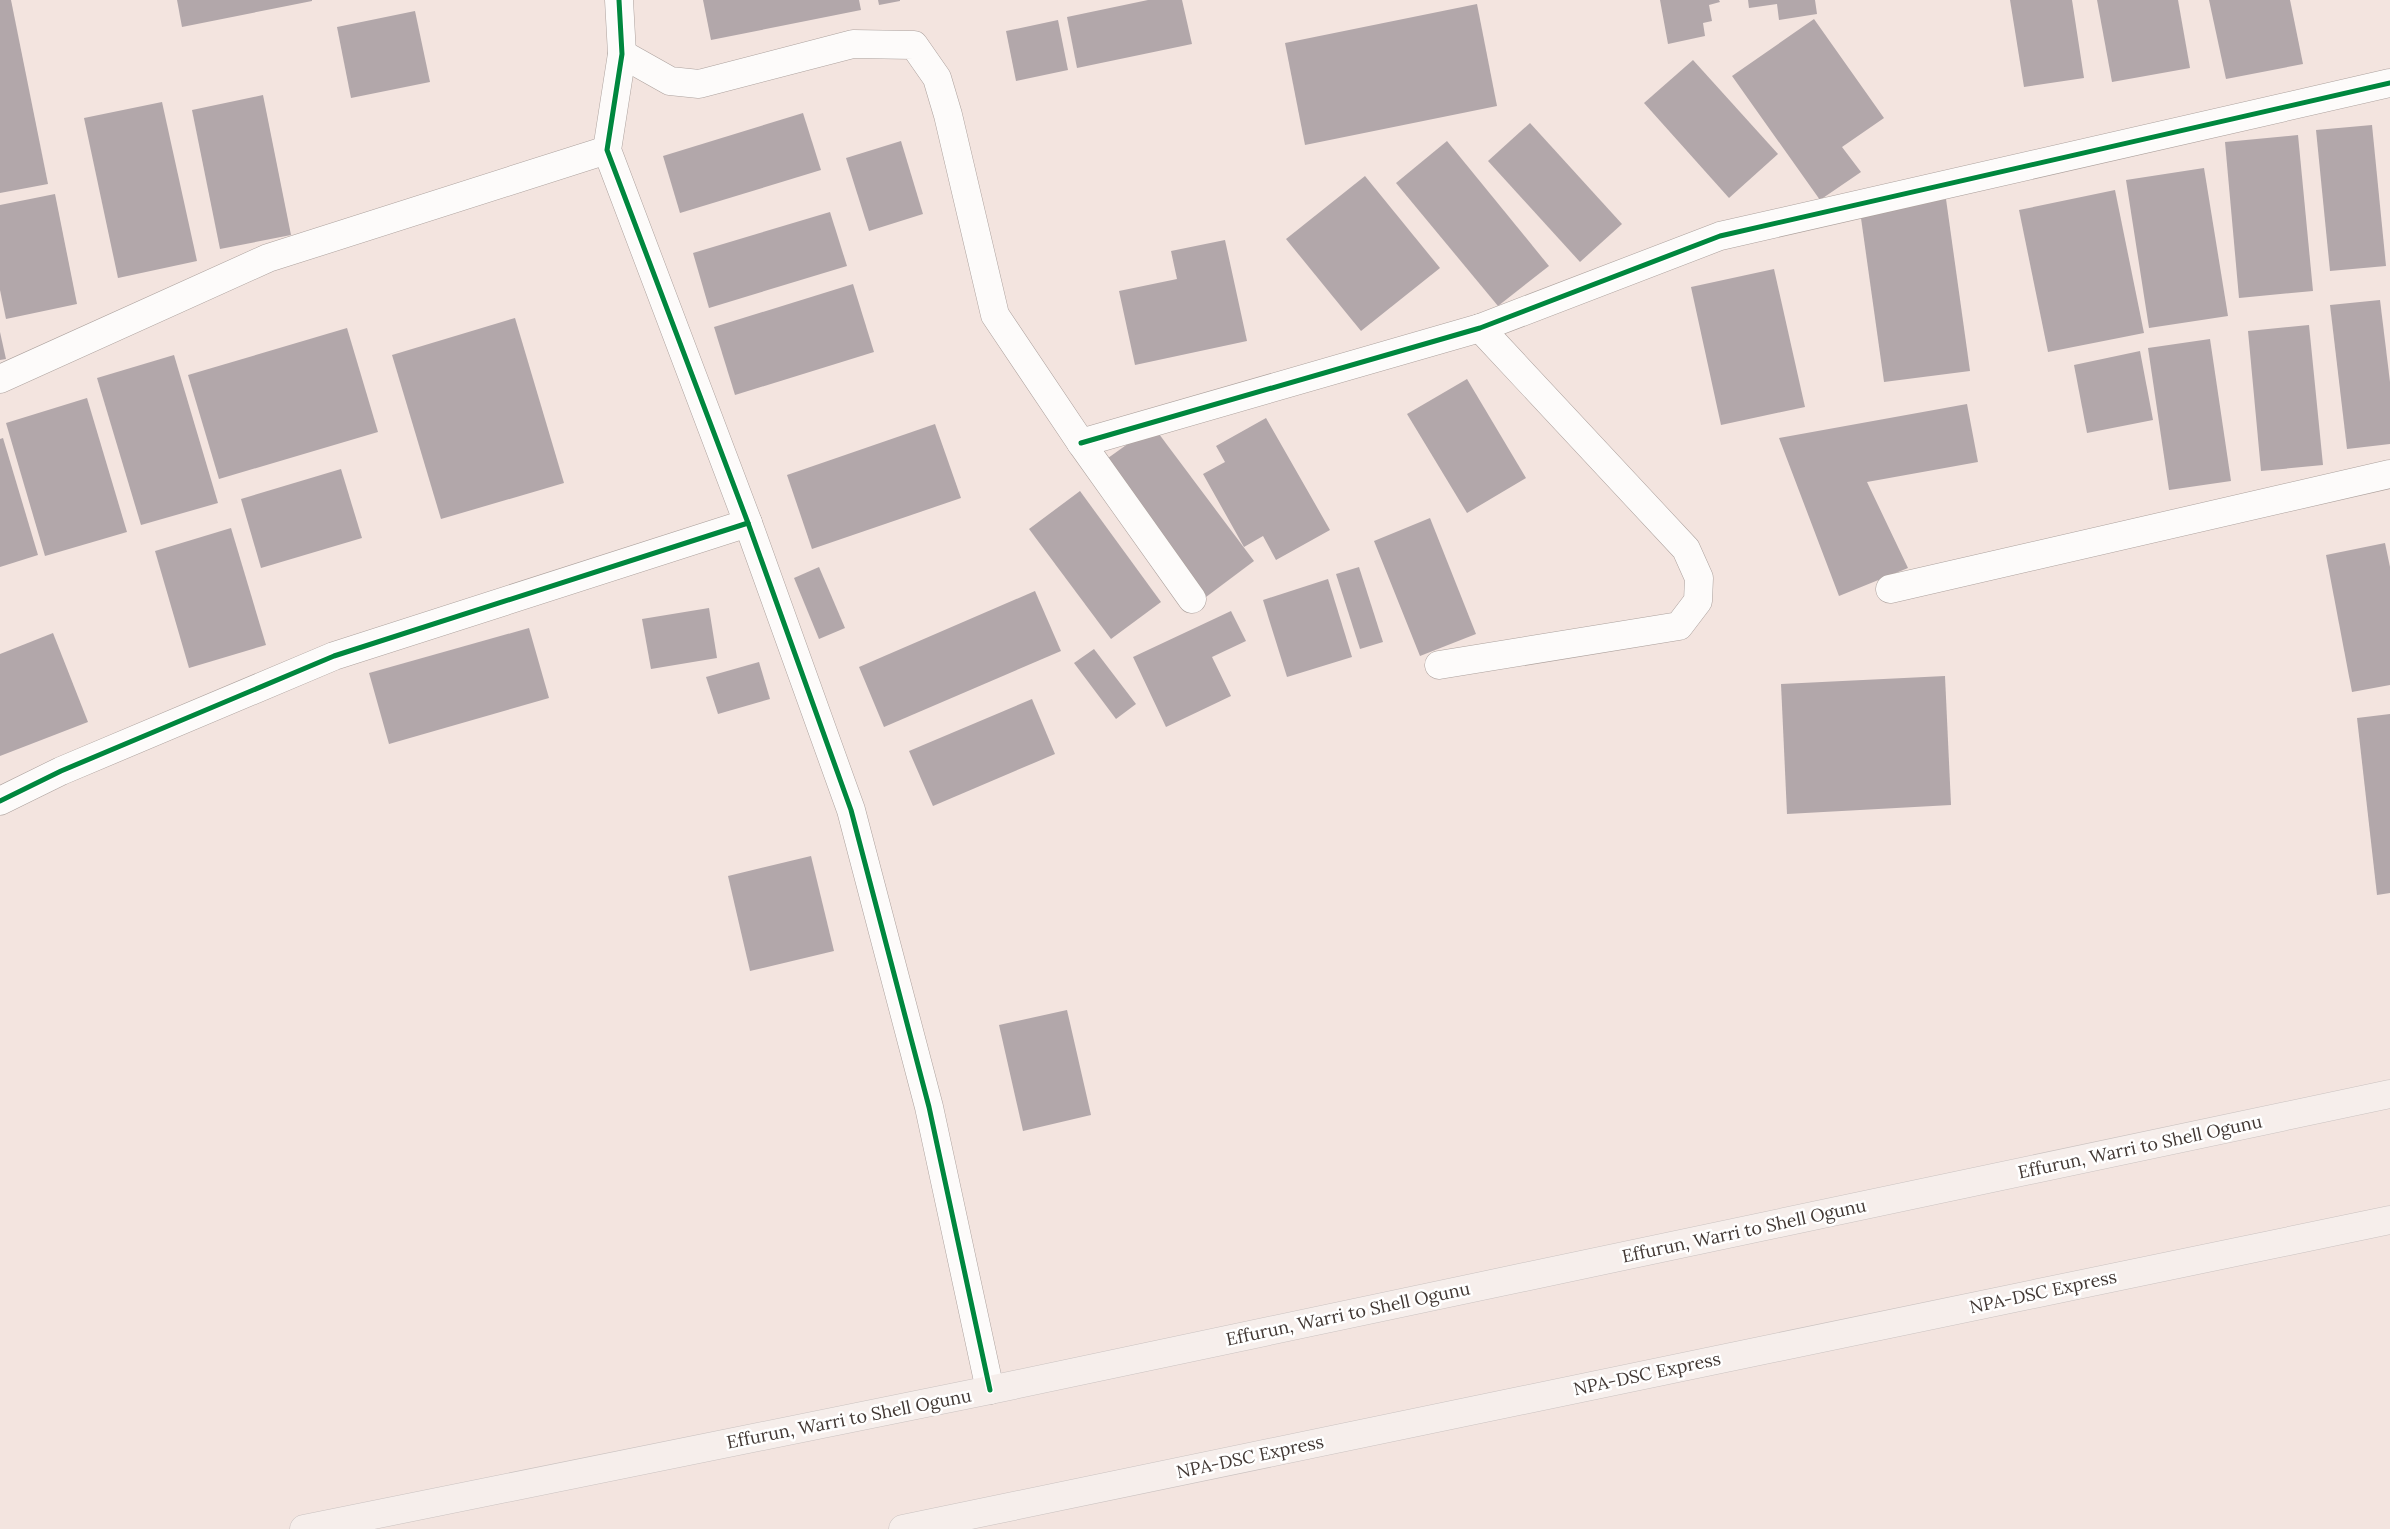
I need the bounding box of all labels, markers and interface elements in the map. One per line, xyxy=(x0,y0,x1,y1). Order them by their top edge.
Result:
street label: Effurun, Warri to Shell Ogunu xyxy=(2016,1109,2264,1184)
street label: Effurun, Warri to Shell Ogunu xyxy=(1620,1193,1868,1268)
street label: NPA-DSC Express xyxy=(1967,1265,2119,1318)
street label: Effurun, Warri to Shell Ogunu xyxy=(1224,1276,1472,1351)
street label: NPA-DSC Express xyxy=(1571,1347,1723,1400)
street label: Effurun, Warri to Shell Ogunu xyxy=(724,1383,974,1454)
street label: NPA-DSC Express xyxy=(1174,1430,1326,1483)

